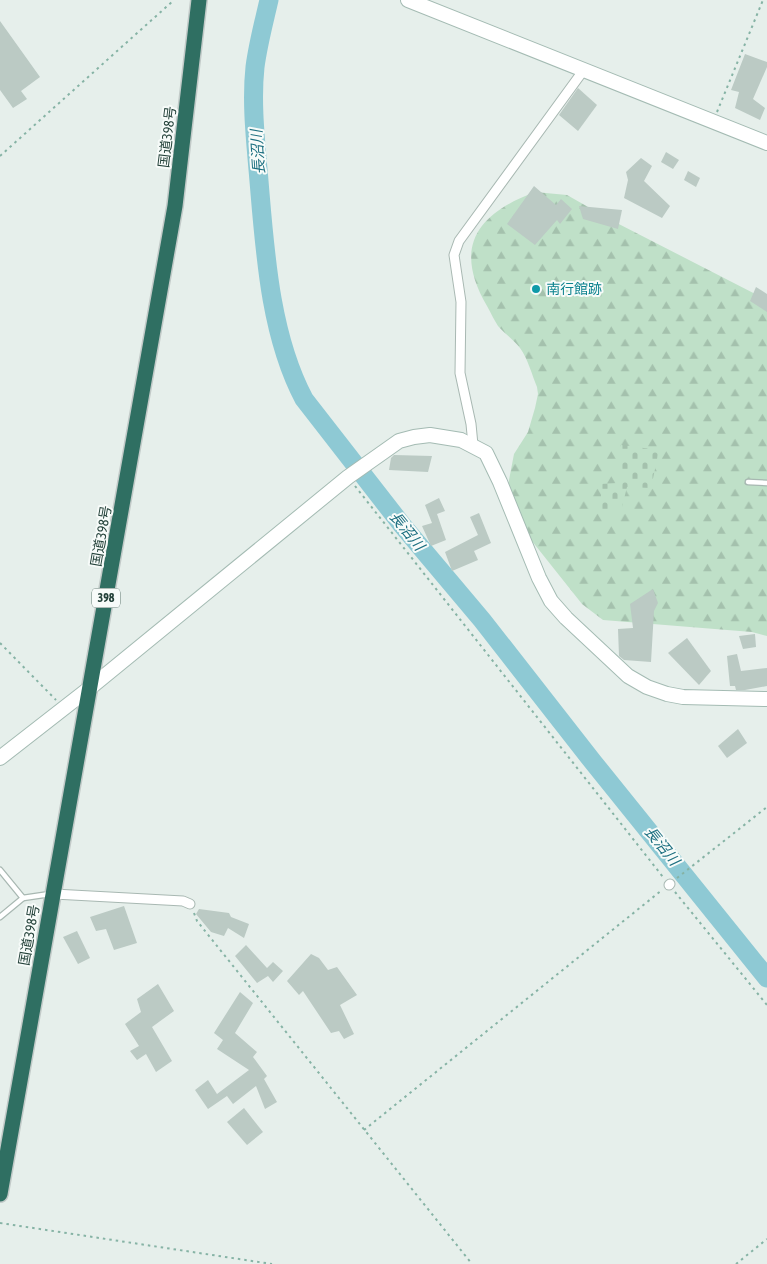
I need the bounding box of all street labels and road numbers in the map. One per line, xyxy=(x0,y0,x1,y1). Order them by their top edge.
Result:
street label: 国道398号 xyxy=(155,105,179,169)
street label: 国道398号 xyxy=(88,504,114,568)
road number: 398 xyxy=(92,588,120,608)
street label: 国道398号 xyxy=(16,903,42,967)

